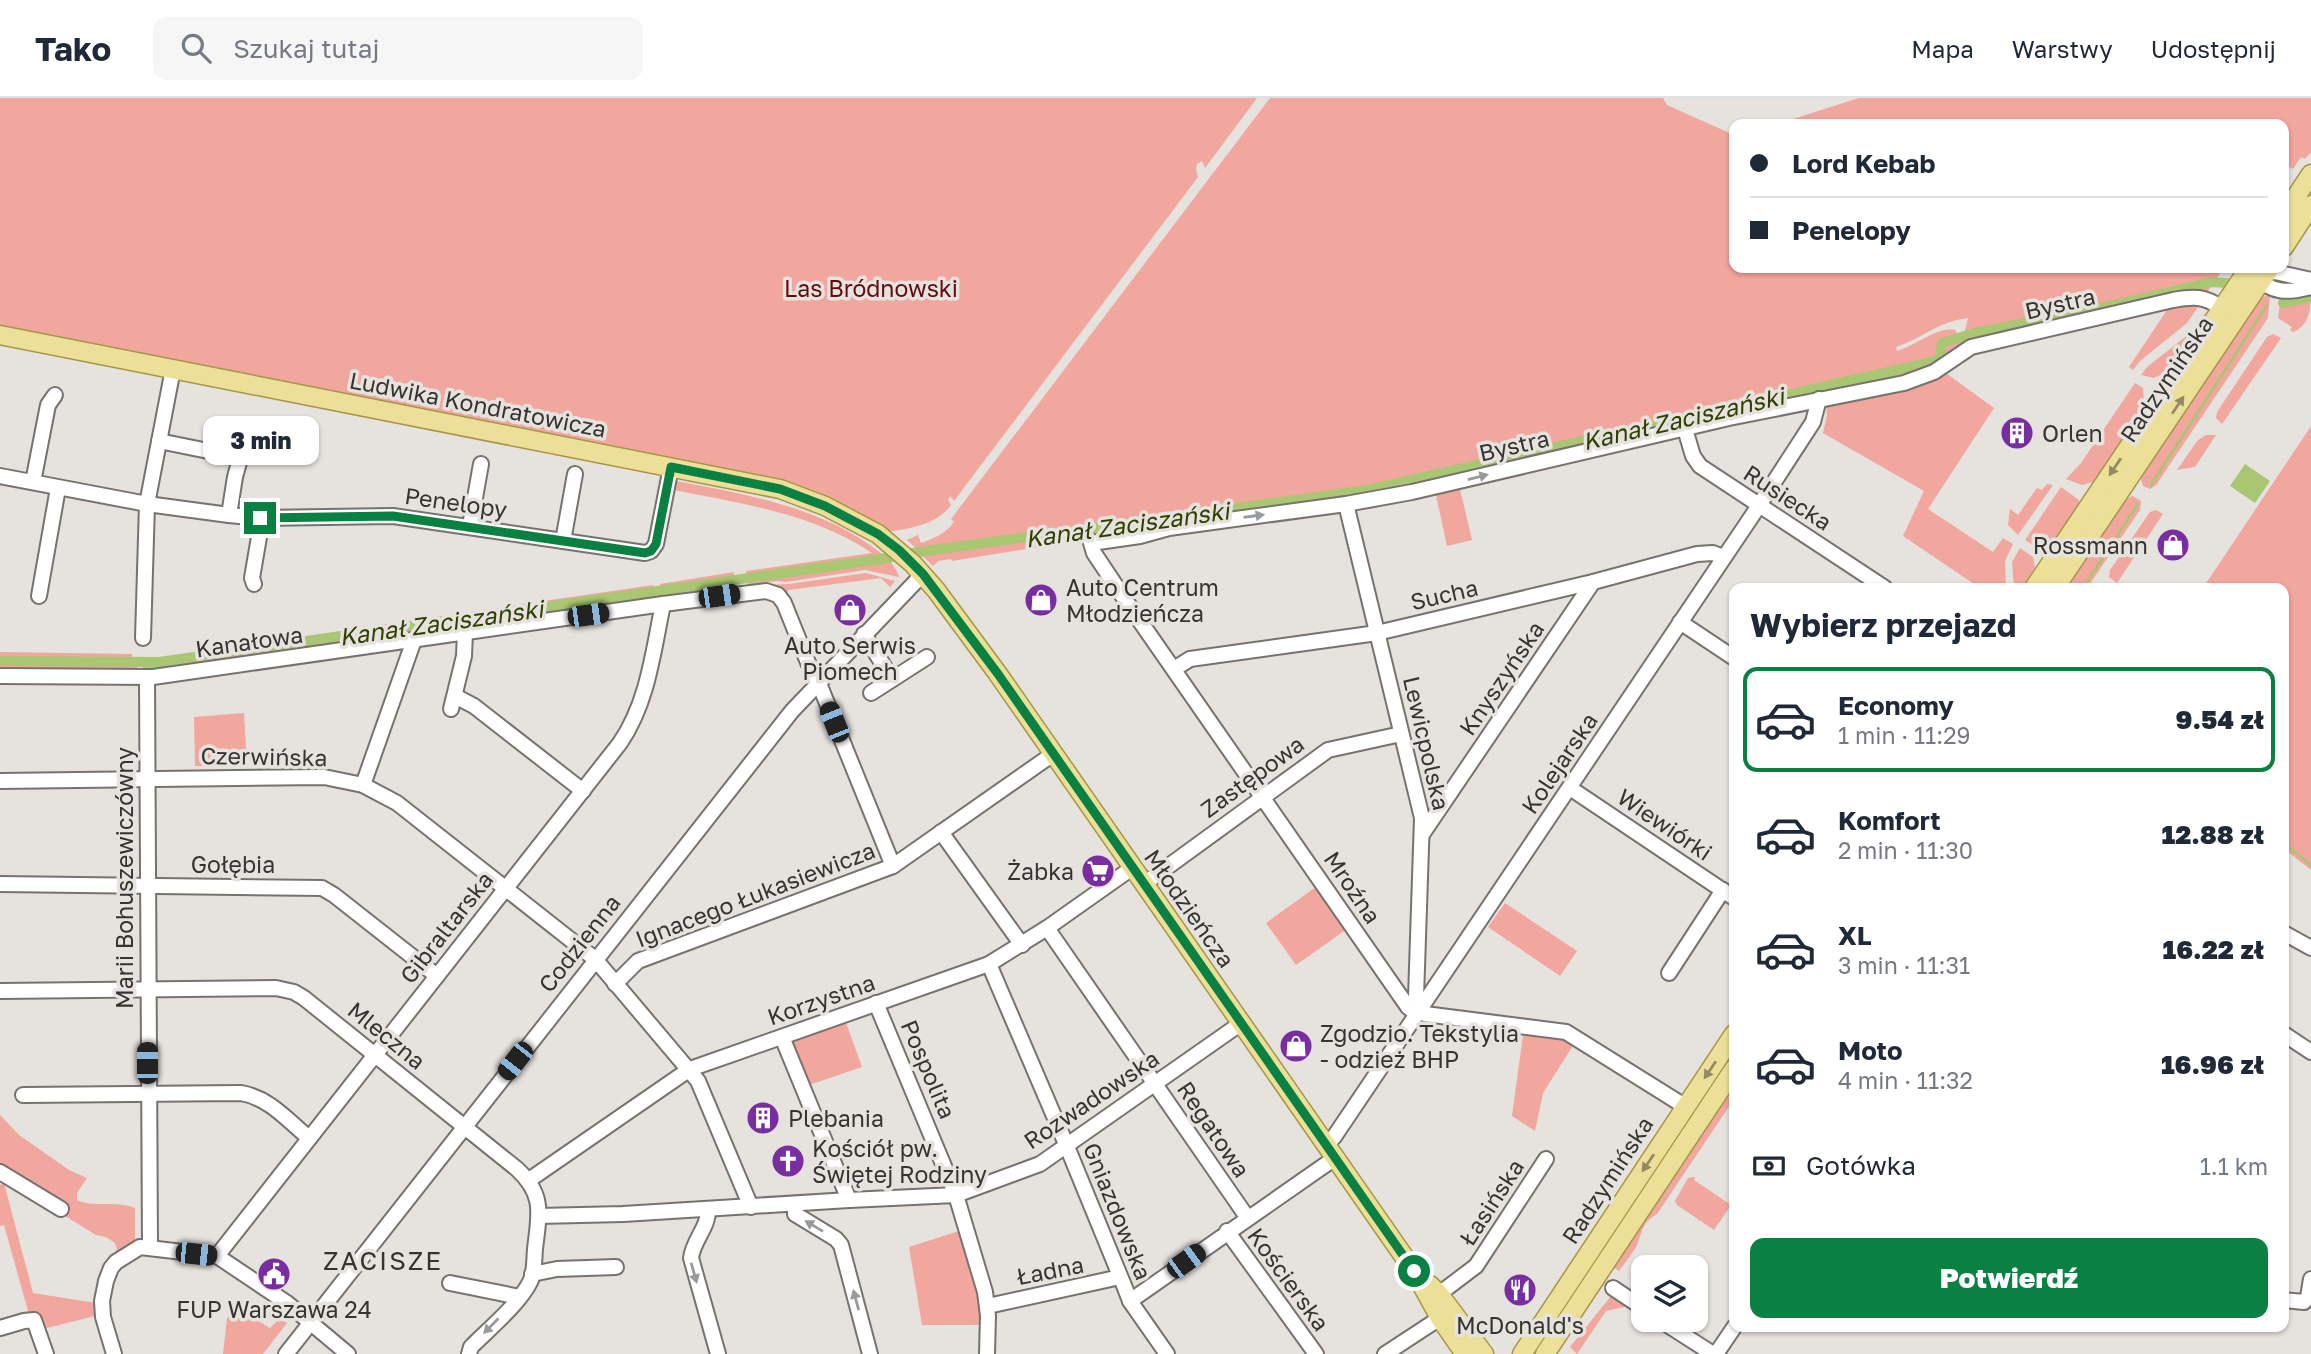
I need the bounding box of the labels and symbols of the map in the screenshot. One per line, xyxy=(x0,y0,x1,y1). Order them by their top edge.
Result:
park label: Las Bródnowski xyxy=(784,274,958,302)
street label: Bystra xyxy=(2022,281,2098,325)
street label: Radzymińska xyxy=(2114,311,2218,447)
street label: Ludwika Kondratowicza xyxy=(347,365,609,443)
water label: Kanał Zaciszański xyxy=(1579,380,1789,455)
one-way arrow xyxy=(2172,395,2185,414)
building icon: Orlen xyxy=(1998,414,2036,452)
callout: 3 min xyxy=(202,416,318,466)
place label: Orlen xyxy=(2042,419,2103,447)
street label: Bystra xyxy=(1476,423,1552,467)
street label: Rusiecka xyxy=(1739,458,1837,536)
one-way arrow xyxy=(2108,458,2122,476)
one-way arrow xyxy=(1468,471,1490,482)
street label: Penelopy xyxy=(403,481,509,523)
water label: Kanał Zaciszański xyxy=(1023,495,1233,553)
route end xyxy=(244,502,276,534)
one-way arrow xyxy=(1244,511,1266,522)
shop icon: Rossmann xyxy=(2154,526,2192,564)
place label: Rossmann xyxy=(2033,531,2148,559)
place label: Auto Centrum Młodzieńcza xyxy=(1066,573,1219,627)
street label: Sucha xyxy=(1408,573,1480,615)
shop icon: Auto Centrum Młodzieńcza xyxy=(1022,581,1060,619)
car xyxy=(697,583,742,609)
shop icon: Auto Serwis Piomech xyxy=(831,591,869,629)
water label: Kanał Zaciszański xyxy=(337,593,547,651)
car xyxy=(566,602,611,628)
street label: Knyszyńska xyxy=(1453,616,1549,740)
street label: Kanałowa xyxy=(194,620,304,662)
place label: Auto Serwis Piomech xyxy=(784,631,916,685)
street label: Lewicpolska xyxy=(1398,673,1456,813)
car xyxy=(817,699,852,745)
street label: Kolejarska xyxy=(1515,707,1603,819)
street label: Zastępowa xyxy=(1195,729,1309,823)
street label: Czerwińska xyxy=(200,741,328,771)
street label: Marii Bohuszewiczówny xyxy=(110,747,138,1009)
street label: Wiewiórki xyxy=(1612,782,1718,866)
street label: Ignacego Łukasiewicza xyxy=(631,835,879,953)
street label: Młodzieńcza xyxy=(1139,843,1241,973)
street label: Mroźna xyxy=(1319,846,1387,928)
street label: Gołębia xyxy=(191,850,275,878)
supermarket icon: Żabka xyxy=(1079,852,1117,890)
place label: Żabka xyxy=(1007,857,1074,885)
street label: Gibraltarska xyxy=(394,865,498,989)
street label: Codzienna xyxy=(532,889,626,997)
street label: Korzystna xyxy=(764,968,878,1030)
street label: Mleczna xyxy=(343,995,431,1075)
street label: Pospolita xyxy=(896,1015,962,1123)
place label: Zgodzio. Tekstylia - odzież BHP xyxy=(1320,1019,1519,1073)
shop icon: Zgodzio. Tekstylia - odzież BHP xyxy=(1277,1027,1315,1065)
car xyxy=(494,1038,537,1084)
car xyxy=(137,1042,158,1084)
street label: Rozwadowska xyxy=(1018,1044,1164,1154)
one-way arrow xyxy=(1704,1061,1717,1080)
street label: Regatowa xyxy=(1172,1076,1256,1182)
building icon: Plebania xyxy=(744,1099,782,1137)
place label: Plebania xyxy=(788,1104,884,1132)
street label: Radzymińska xyxy=(1555,1111,1659,1249)
place label: Kościół pw. Świętej Rodziny xyxy=(812,1134,987,1188)
street label: Gniazdowska xyxy=(1078,1138,1158,1284)
church icon: Kościół pw. Świętej Rodziny xyxy=(769,1142,807,1180)
street label: Łasińska xyxy=(1453,1154,1529,1250)
one-way arrow xyxy=(1642,1154,1655,1173)
one-way arrow xyxy=(805,1220,824,1233)
street label: Kościerska xyxy=(1242,1222,1336,1336)
car xyxy=(1163,1240,1210,1282)
car xyxy=(175,1241,218,1267)
district label: ZACISZE xyxy=(323,1245,443,1276)
street label: Ładna xyxy=(1014,1250,1086,1290)
public building icon: FUP Warszawa 24 xyxy=(255,1255,293,1293)
route start xyxy=(1398,1255,1430,1287)
one-way arrow xyxy=(690,1262,700,1283)
restaurant icon: McDonald's xyxy=(1501,1271,1539,1309)
one-way arrow xyxy=(850,1288,861,1310)
place label: FUP Warszawa 24 xyxy=(176,1295,372,1323)
place label: McDonald's xyxy=(1456,1311,1584,1339)
one-way arrow xyxy=(483,1318,500,1334)

